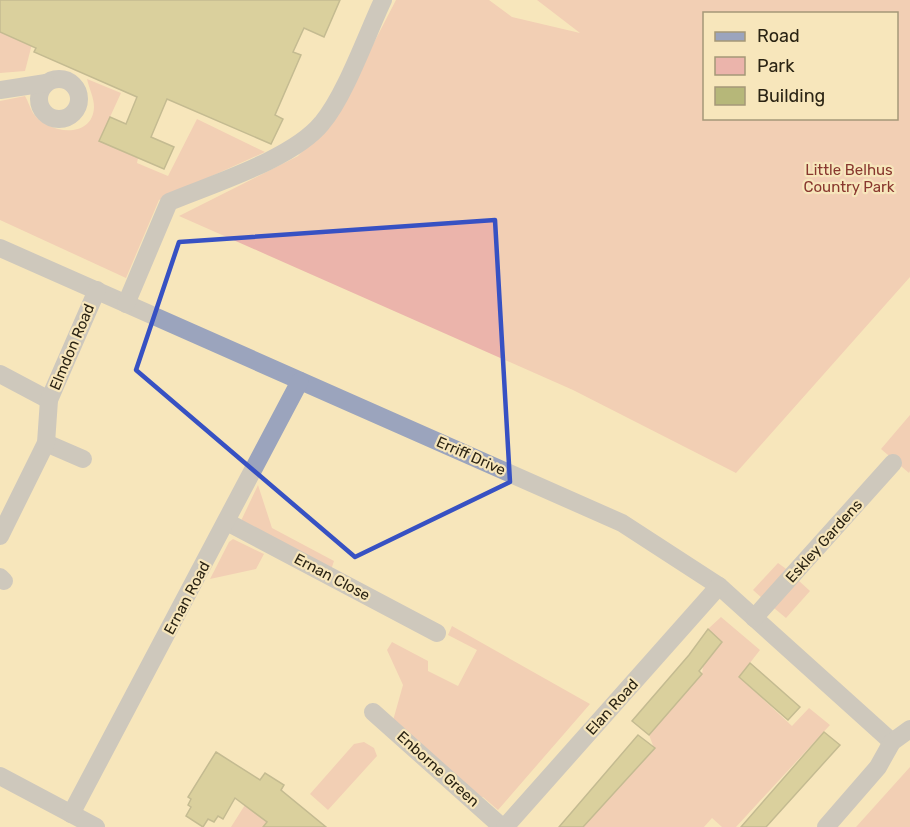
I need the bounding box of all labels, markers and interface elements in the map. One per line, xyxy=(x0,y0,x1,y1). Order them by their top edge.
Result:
legend xyxy=(703,12,898,120)
text: Road xyxy=(757,25,800,47)
text: Park xyxy=(757,55,795,77)
text: Building xyxy=(757,85,825,107)
park label: Little Belhus Country Park xyxy=(804,161,895,196)
street label: Elmdon Road xyxy=(46,301,98,393)
street label: Erriff Drive xyxy=(434,433,508,479)
street label: Eskley Gardens xyxy=(782,495,866,586)
street label: Ernan Close xyxy=(291,550,373,604)
street label: Ernan Road xyxy=(160,558,214,638)
street label: Elan Road xyxy=(582,675,642,739)
street label: Enborne Green xyxy=(393,727,483,811)

